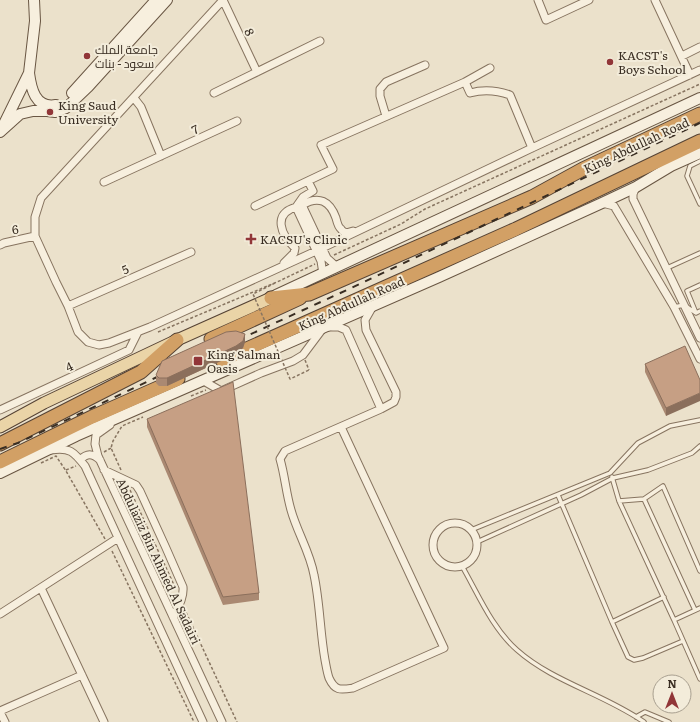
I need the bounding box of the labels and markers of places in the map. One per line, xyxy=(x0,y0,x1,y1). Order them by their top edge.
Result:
place label: جامعة الملك سعود - بنات xyxy=(95,40,158,72)
place label: KACST's Boys School xyxy=(618,46,686,78)
marker: جامعة الملك سعود - بنات xyxy=(82,51,92,61)
marker: KACST's Boys School xyxy=(605,57,615,67)
place label: King Saud University xyxy=(58,96,119,128)
marker: King Saud University xyxy=(45,107,55,117)
place label: KACSU's Clinic xyxy=(260,230,347,248)
marker: KACSU's Clinic xyxy=(245,233,257,245)
place label: King Salman Oasis xyxy=(207,345,281,377)
marker: King Salman Oasis xyxy=(192,355,204,367)

